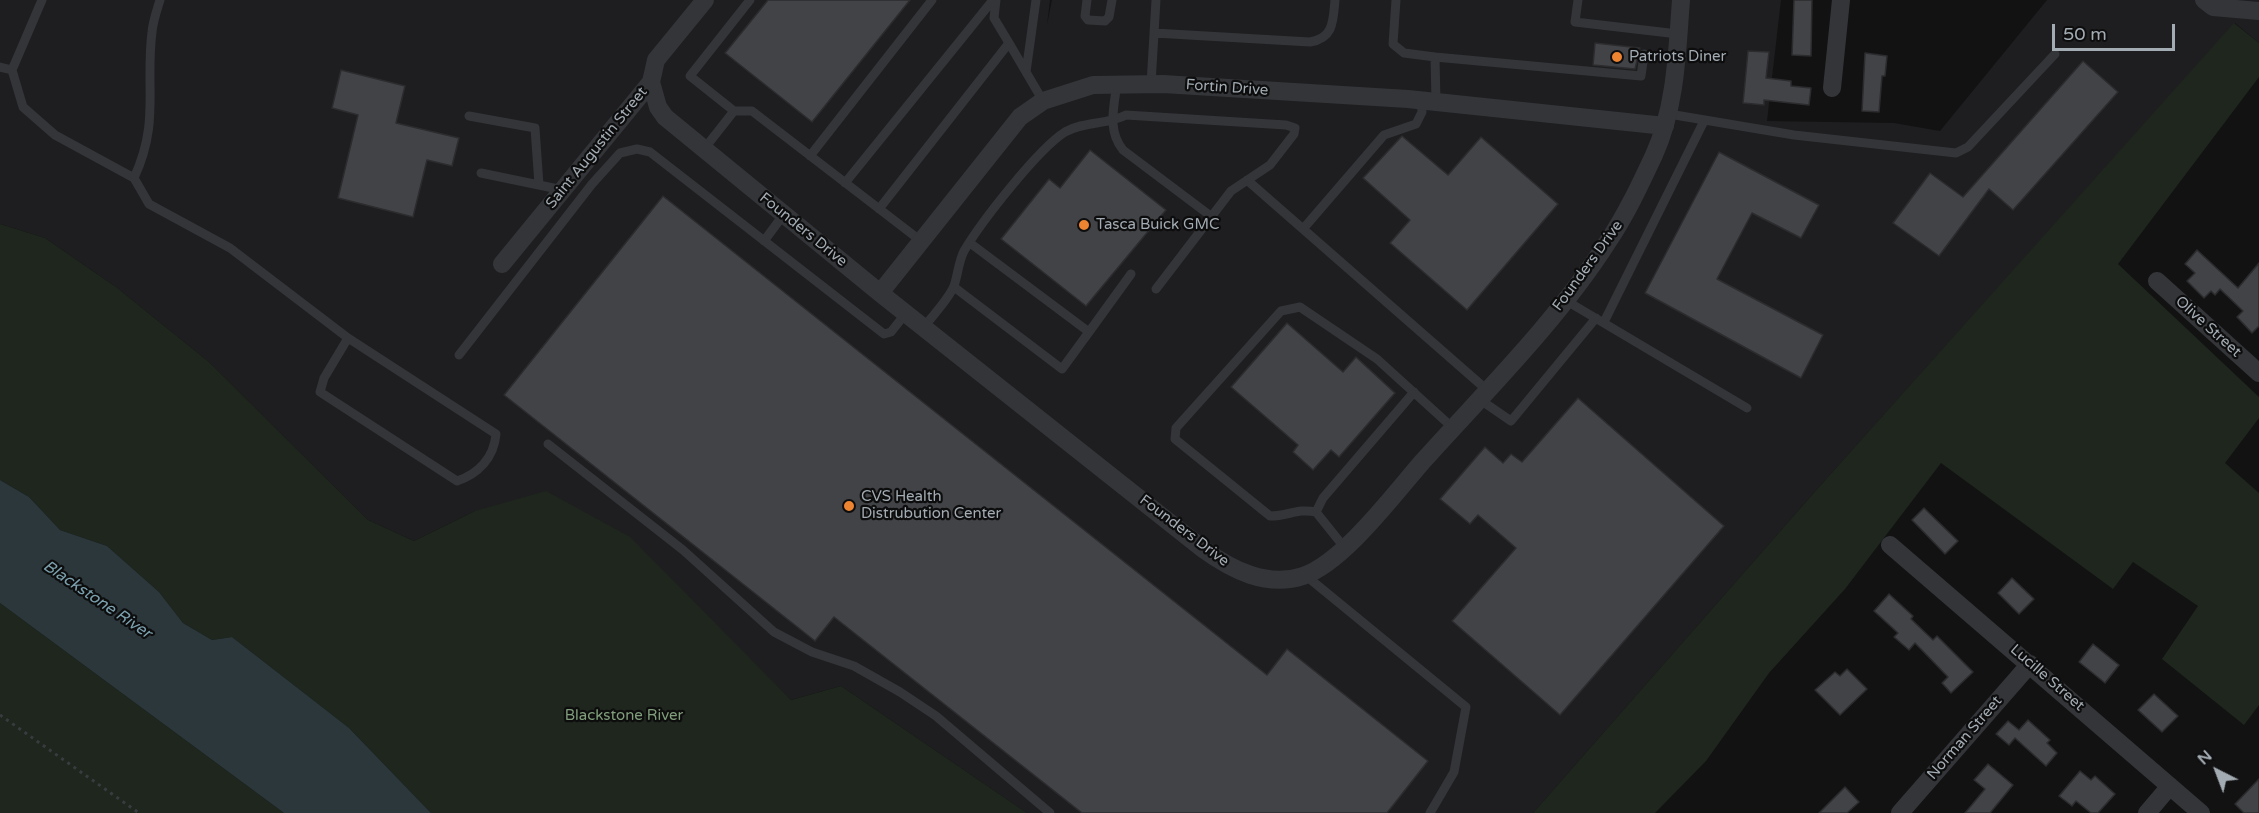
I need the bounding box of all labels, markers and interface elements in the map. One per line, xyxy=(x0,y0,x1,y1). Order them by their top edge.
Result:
scale bar xyxy=(2055,12,2178,50)
text: 50 m xyxy=(2063,23,2107,45)
place label: Patriots Diner xyxy=(1629,48,1726,66)
marker: Patriots Diner xyxy=(1610,50,1624,64)
street label: Fortin Drive xyxy=(1185,76,1269,100)
street label: Saint Augustin Street xyxy=(542,84,652,212)
street label: Founders Drive xyxy=(756,189,850,271)
place label: Tasca Buick GMC xyxy=(1096,216,1219,234)
street label: Founders Drive xyxy=(1549,217,1627,315)
marker: Tasca Buick GMC xyxy=(1077,218,1091,232)
street label: Olive Street xyxy=(2171,293,2245,361)
place label: CVS Health Distrubution Center xyxy=(861,488,1001,523)
street label: Founders Drive xyxy=(1136,491,1232,571)
marker: CVS Health Distrubution Center xyxy=(842,499,856,513)
water label: Blackstone River xyxy=(39,557,155,643)
street label: Lucille Street xyxy=(2006,641,2088,715)
street label: Norman Street xyxy=(1924,693,2006,783)
park label: Blackstone River xyxy=(565,707,683,725)
north arrow xyxy=(2187,741,2247,801)
text: N xyxy=(2193,746,2216,769)

